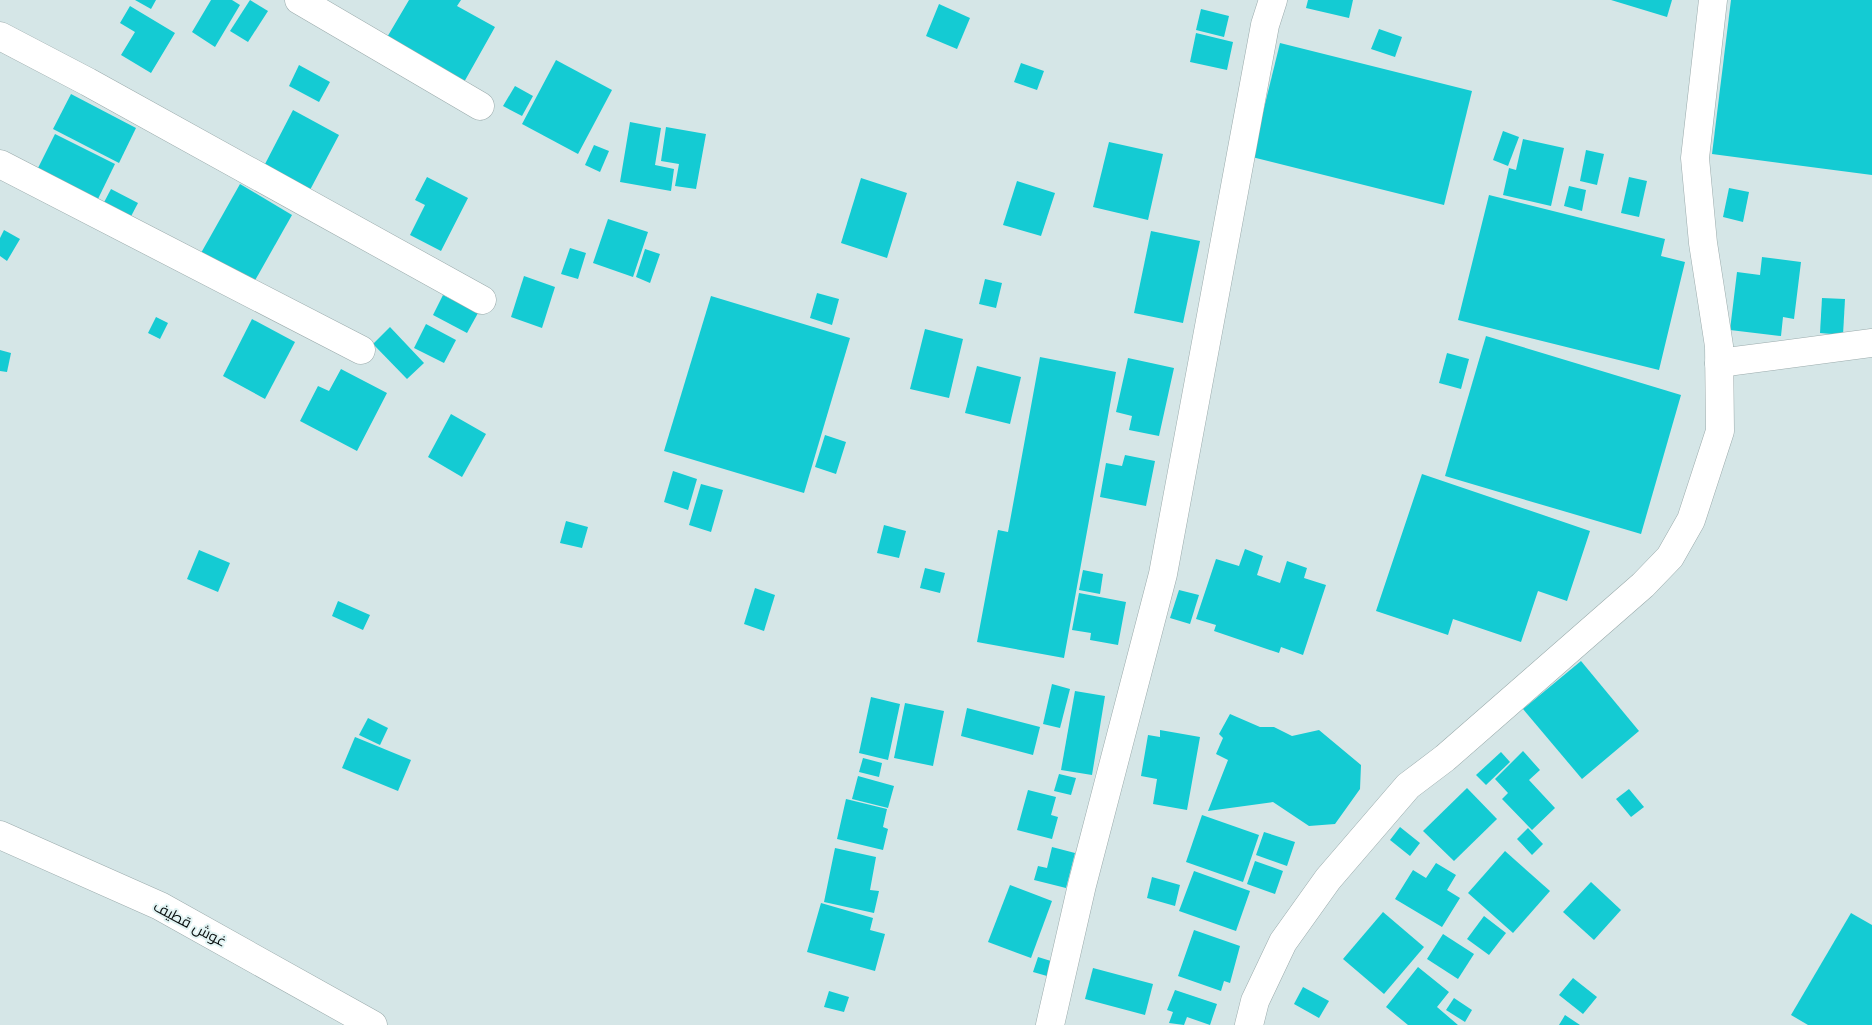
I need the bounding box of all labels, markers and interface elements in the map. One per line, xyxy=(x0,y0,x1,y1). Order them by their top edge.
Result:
street label: غوش قطيف xyxy=(150,895,231,952)

